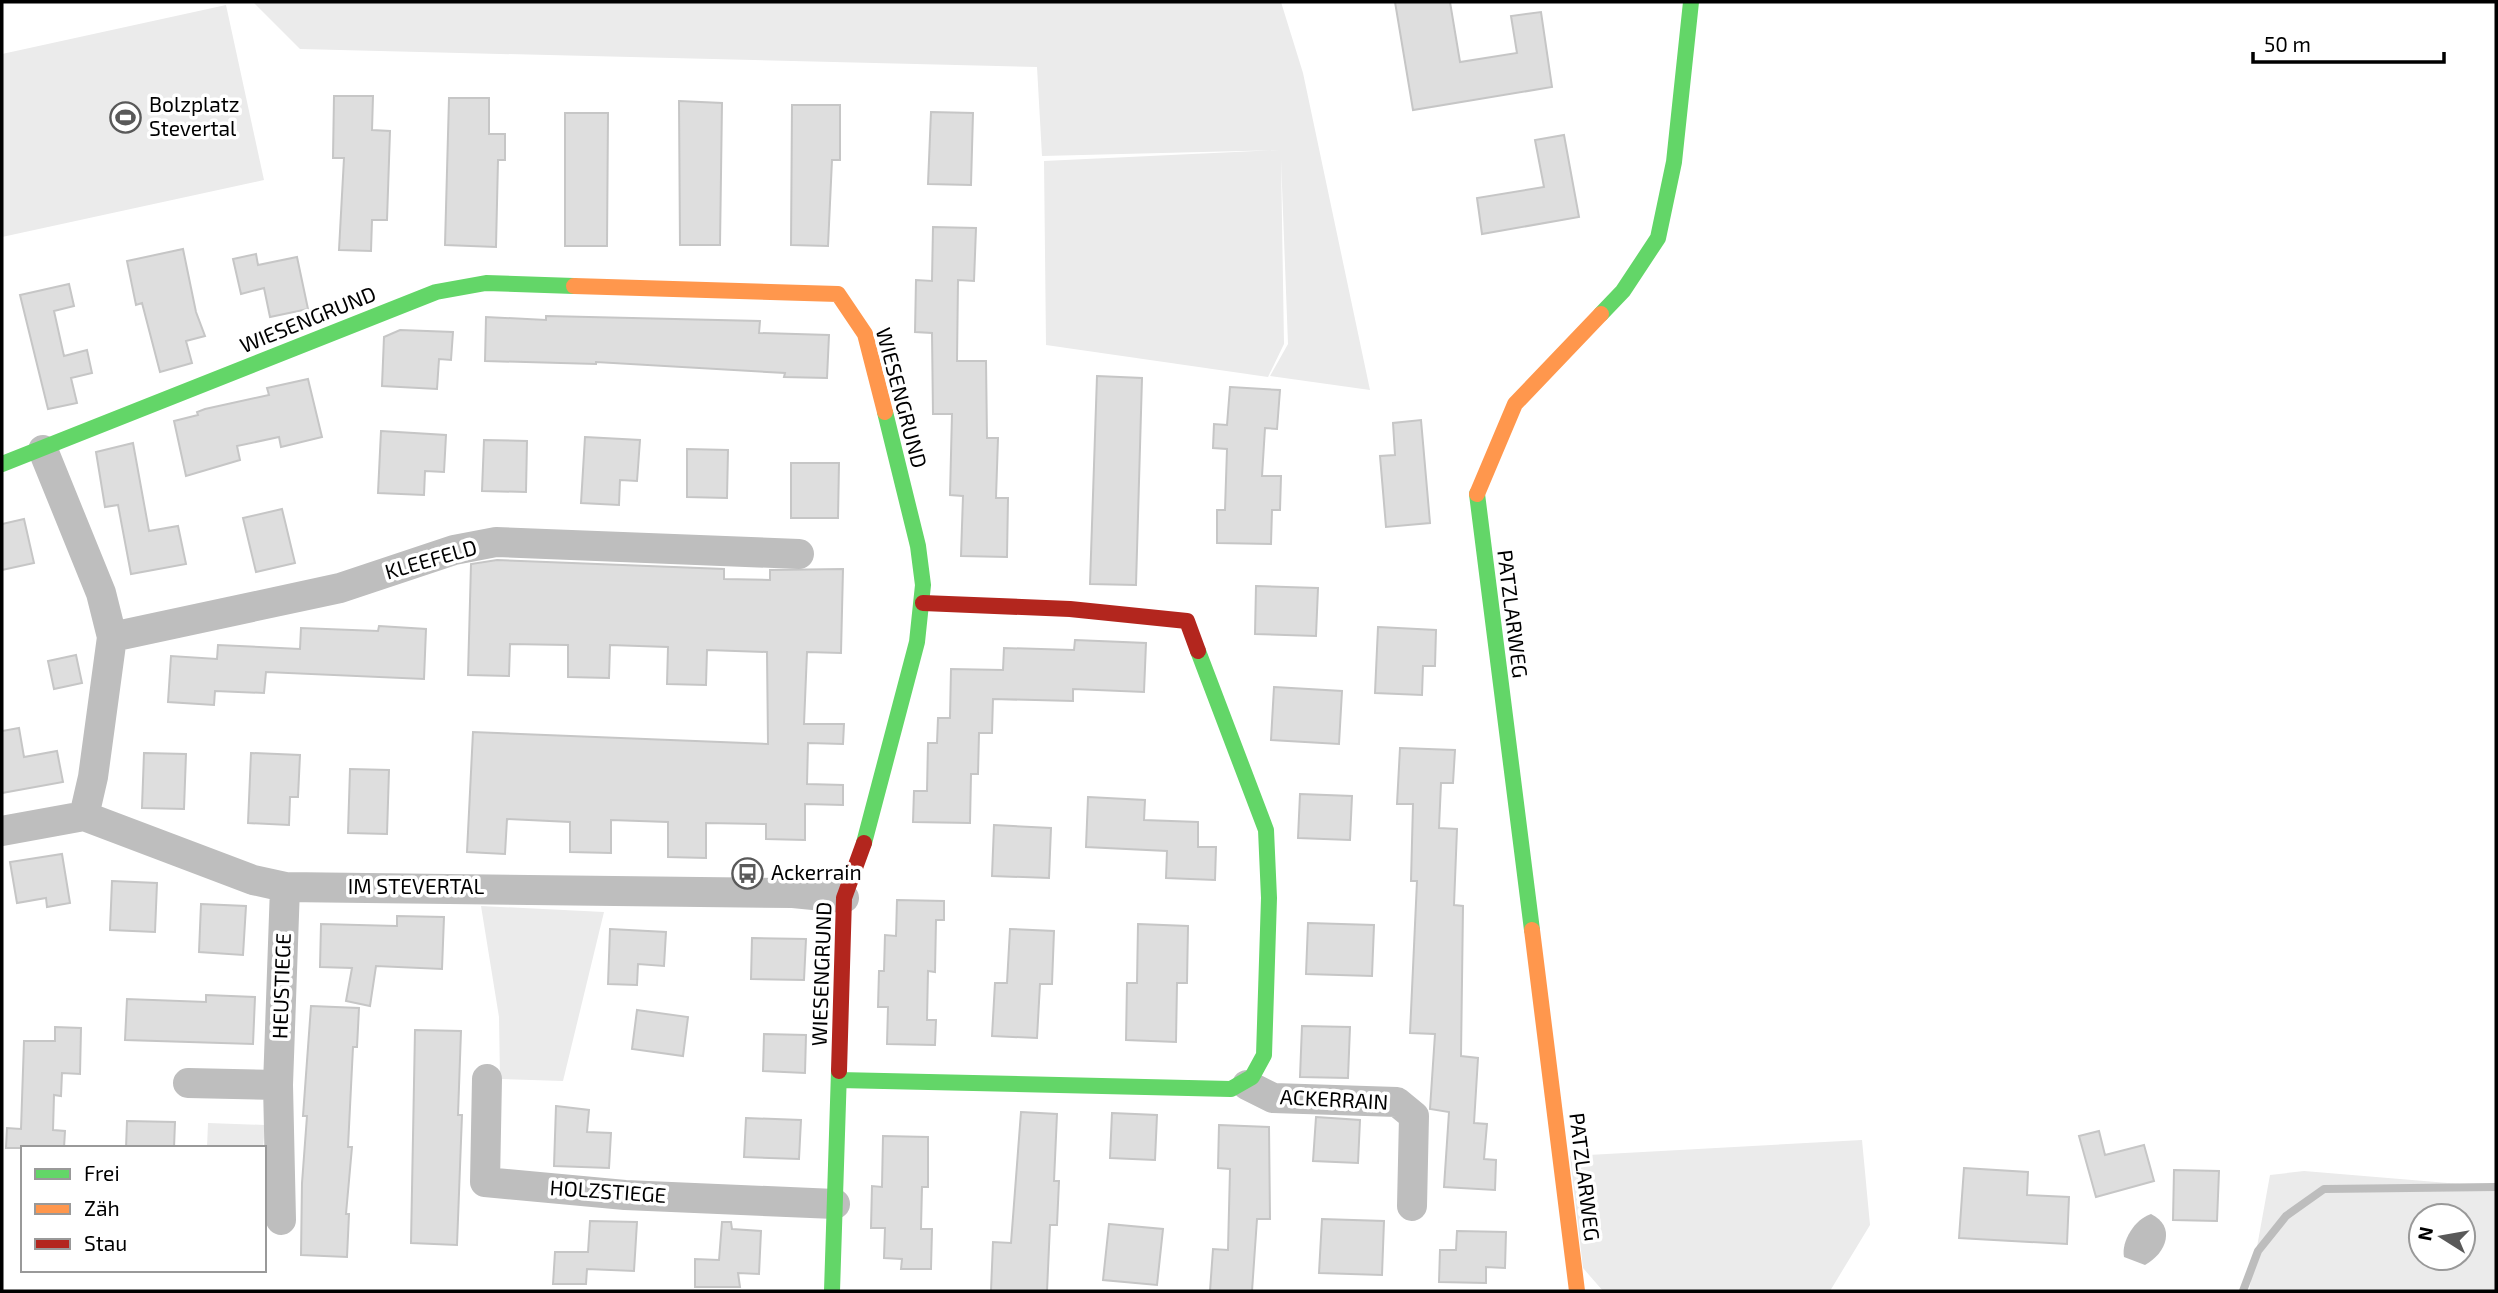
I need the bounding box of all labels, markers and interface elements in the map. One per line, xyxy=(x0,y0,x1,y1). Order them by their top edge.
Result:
scale bar xyxy=(2253,21,2444,65)
text: 50 m xyxy=(2264,31,2311,56)
place label: Bolzplatz Stevertal xyxy=(149,91,240,140)
sports icon: Bolzplatz Stevertal xyxy=(109,100,143,134)
street label: WIESENGRUND xyxy=(236,280,379,357)
street label: WIESENGRUND xyxy=(872,325,933,471)
street label: KLEEFELD xyxy=(382,534,479,584)
street label: PATZLARWEG xyxy=(1493,548,1534,679)
bus stop icon: Ackerrain xyxy=(731,856,765,890)
place label: Ackerrain xyxy=(771,859,862,884)
street label: IM STEVERTAL xyxy=(348,873,484,898)
street label: WIESENGRUND xyxy=(805,901,836,1047)
street label: HEUSTIEGE xyxy=(266,933,295,1039)
street label: ACKERRAIN xyxy=(1279,1083,1389,1114)
street label: PATZLARWEG xyxy=(1565,1111,1606,1242)
legend xyxy=(21,1146,266,1272)
text: Frei xyxy=(84,1160,120,1185)
street label: HOLZSTIEGE xyxy=(549,1174,667,1207)
text: Zäh xyxy=(84,1195,120,1220)
north arrow xyxy=(2407,1202,2477,1272)
text: N xyxy=(2412,1225,2437,1243)
text: Stau xyxy=(84,1230,127,1255)

